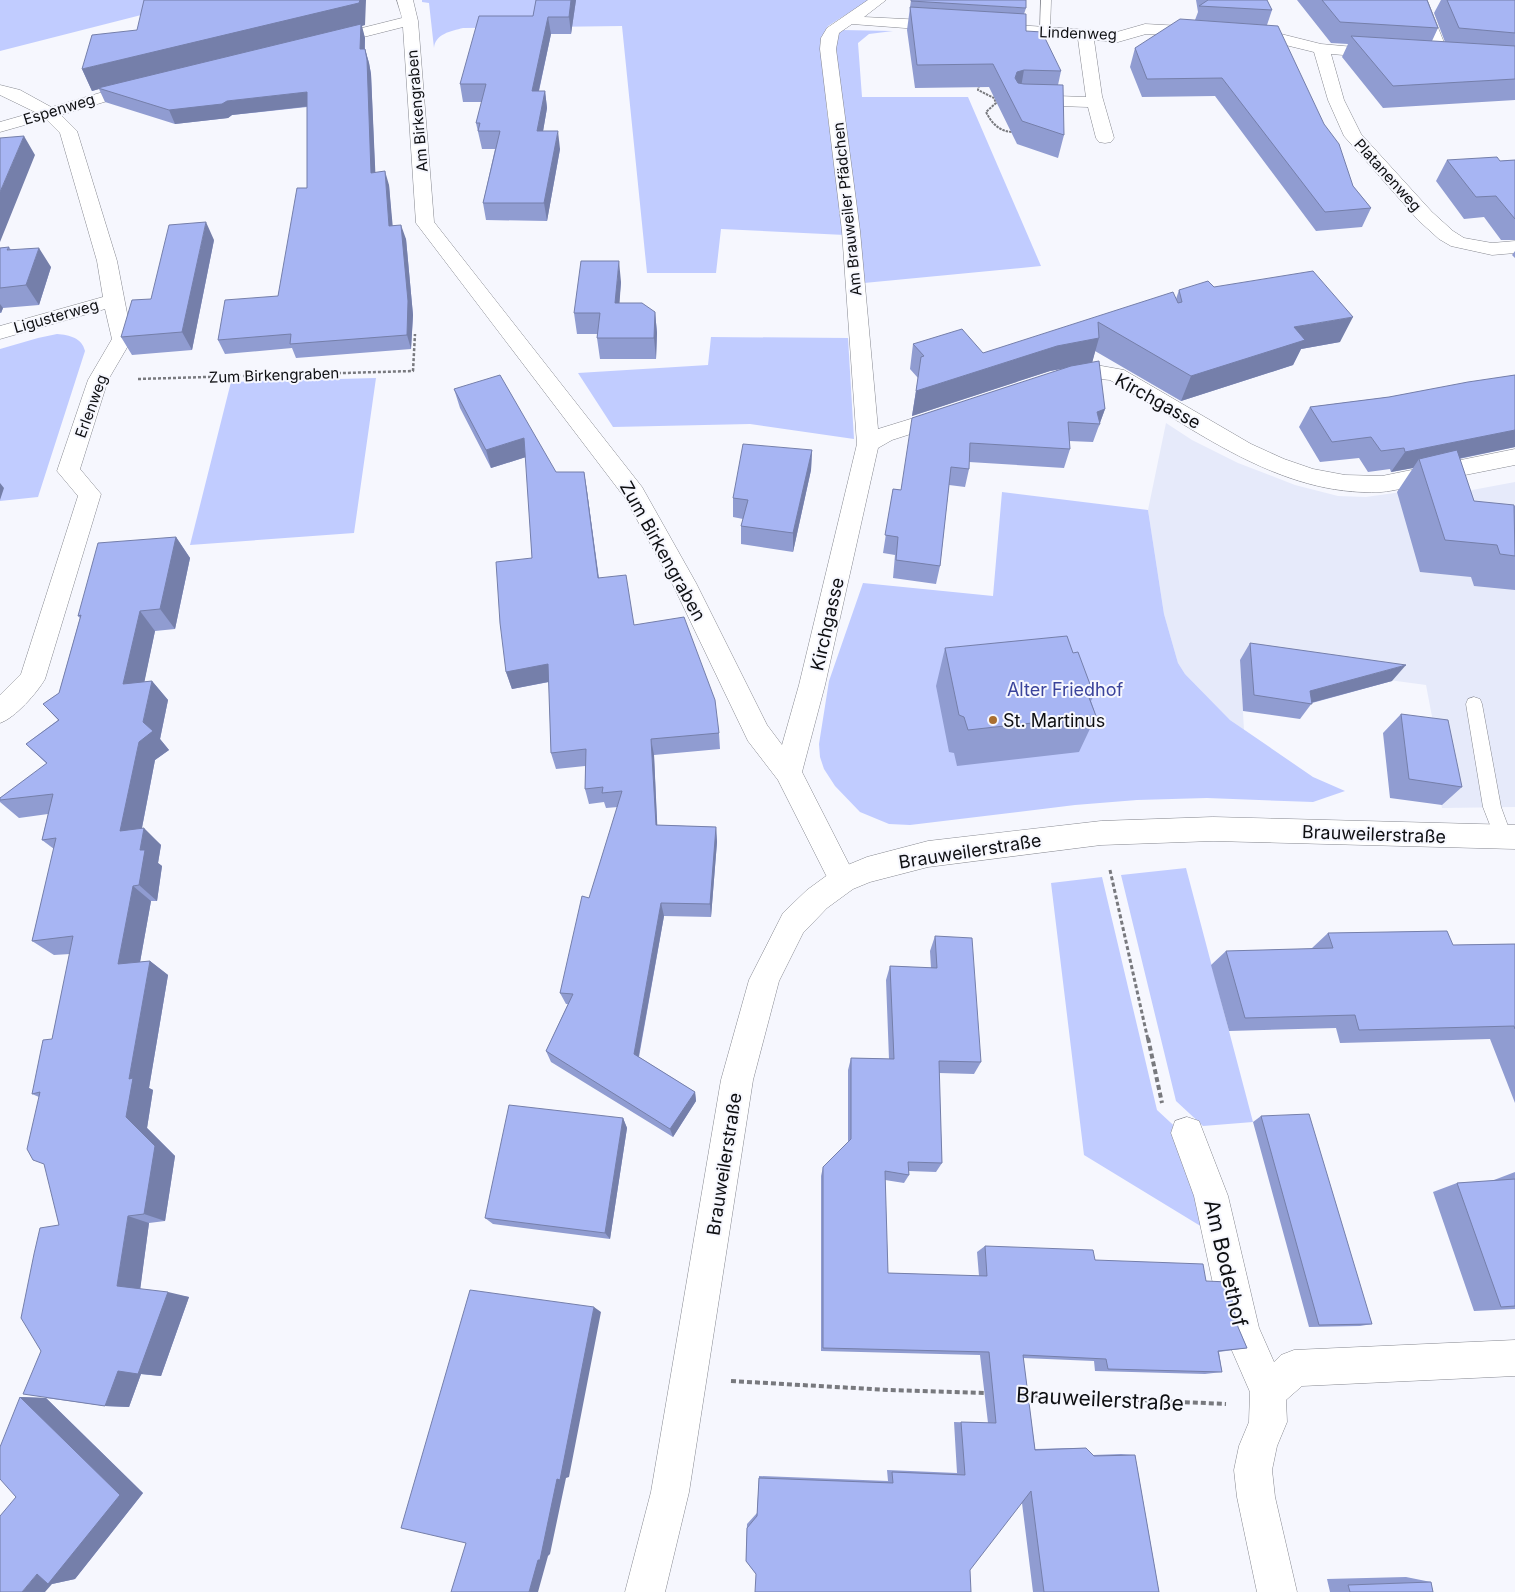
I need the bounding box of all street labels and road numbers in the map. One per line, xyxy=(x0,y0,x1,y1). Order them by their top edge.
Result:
street label: Lindenweg xyxy=(1039,22,1117,44)
street label: Am Birkengraben xyxy=(402,49,432,173)
street label: Espenweg xyxy=(21,89,97,129)
street label: Am Brauweiler Pfädchen xyxy=(828,121,866,297)
street label: Platanenweg xyxy=(1350,135,1426,215)
street label: Ligusterweg xyxy=(11,295,101,337)
street label: Zum Birkengraben xyxy=(208,363,340,387)
street label: Kirchgasse xyxy=(1111,369,1205,433)
street label: Erlenweg xyxy=(71,372,111,440)
street label: Zum Birkengraben xyxy=(616,477,710,625)
street label: Kirchgasse xyxy=(806,575,848,673)
street label: Brauweilerstraße xyxy=(1302,821,1446,847)
street label: Brauweilerstraße xyxy=(897,829,1043,873)
street label: Brauweilerstraße xyxy=(702,1091,746,1237)
street label: Am Bodethof xyxy=(1199,1197,1253,1329)
street label: Brauweilerstraße xyxy=(1015,1382,1185,1416)

